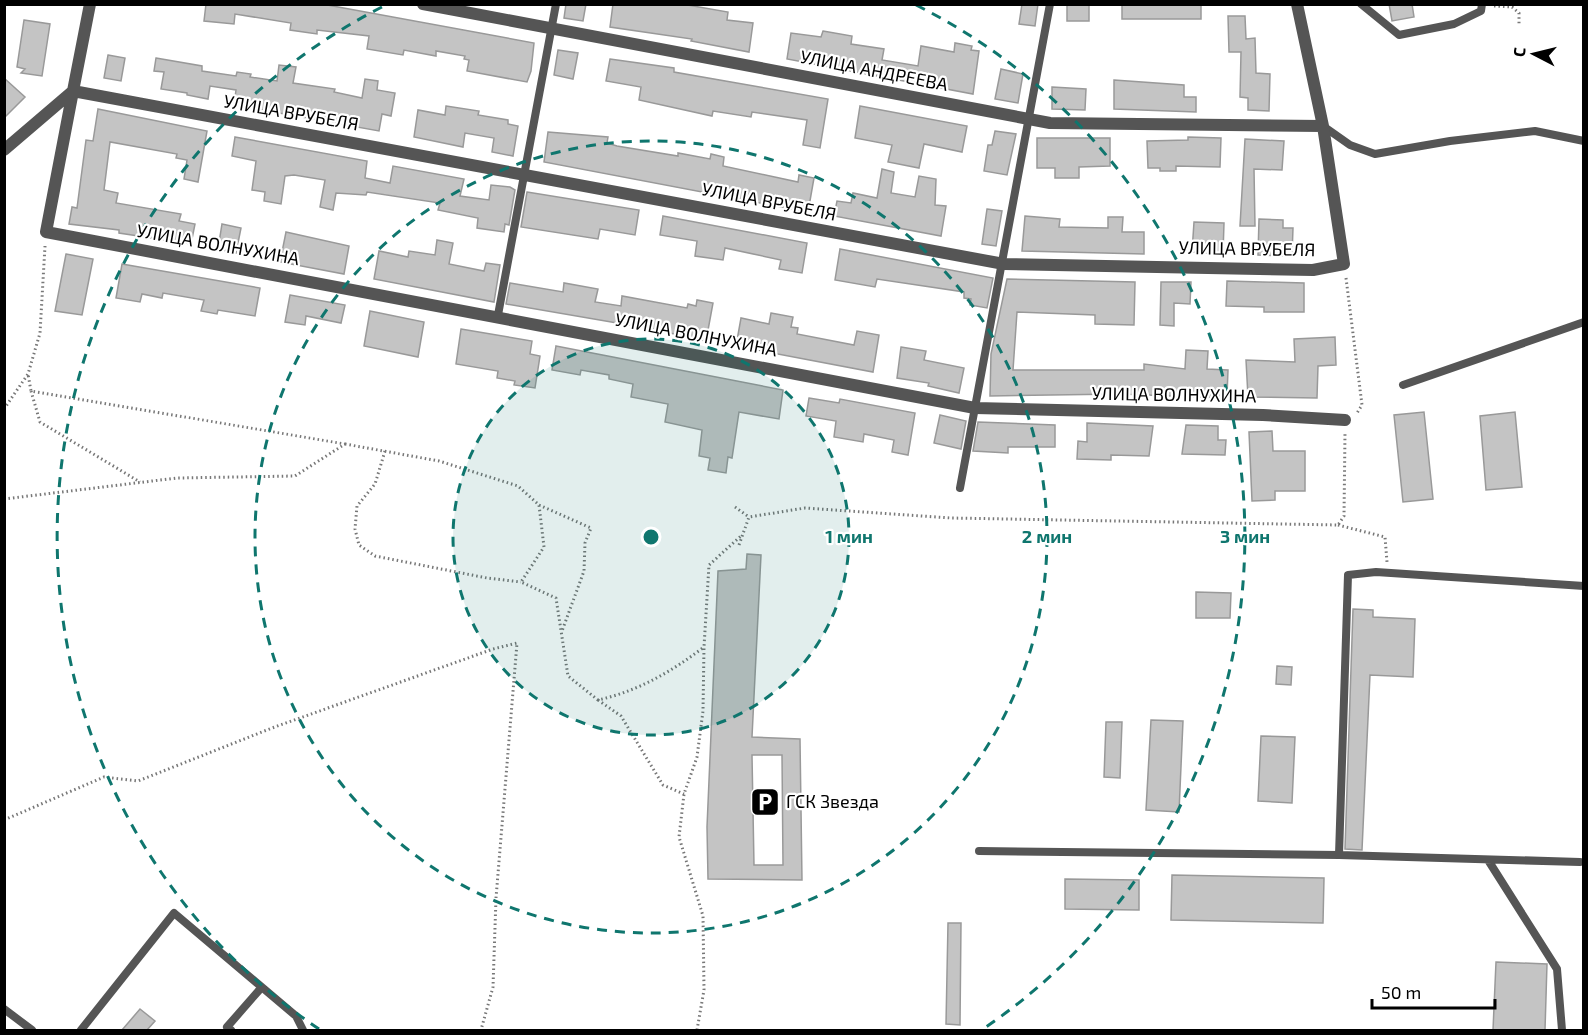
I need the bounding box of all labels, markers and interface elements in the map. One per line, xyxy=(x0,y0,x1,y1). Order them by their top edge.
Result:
north arrow xyxy=(1504,24,1564,84)
street label: УЛИЦА АНДРЕЕВА xyxy=(798,45,951,95)
text: С xyxy=(1509,46,1529,58)
street label: УЛИЦА ВРУБЕЛЯ xyxy=(222,89,360,135)
street label: УЛИЦА ВРУБЕЛЯ xyxy=(700,177,838,225)
street label: УЛИЦА ВОЛНУХИНА xyxy=(135,219,302,269)
street label: УЛИЦА ВРУБЕЛЯ xyxy=(1178,236,1316,260)
street label: УЛИЦА ВОЛНУХИНА xyxy=(613,308,780,361)
street label: УЛИЦА ВОЛНУХИНА xyxy=(1091,382,1257,406)
text: 1 мин xyxy=(825,525,873,547)
text: 2 мин xyxy=(1022,525,1072,547)
text: 3 мин xyxy=(1220,525,1270,547)
centre of rings xyxy=(641,527,661,547)
parking icon: ГСК Звезда xyxy=(749,786,781,818)
place label: ГСК Звезда xyxy=(786,790,879,812)
scale bar xyxy=(1372,972,1495,1010)
text: 50 m xyxy=(1381,981,1421,1003)

